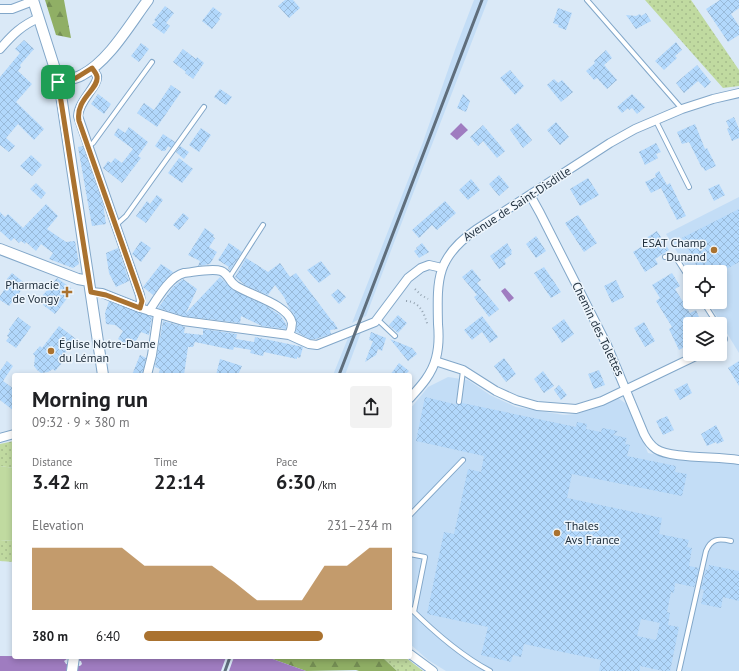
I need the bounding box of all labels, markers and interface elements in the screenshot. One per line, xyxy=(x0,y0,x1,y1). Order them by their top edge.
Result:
pin xyxy=(41,65,75,99)
icon: arrive xyxy=(47,71,69,93)
street label: Avenue de Saint-Disdille xyxy=(460,163,573,244)
place label: ESAT Champ Dunand xyxy=(642,235,706,264)
marker: ESAT Champ Dunand xyxy=(709,245,719,255)
map controls xyxy=(683,265,727,361)
button: locate xyxy=(683,265,727,309)
place label: Pharmacie de Vongy xyxy=(5,277,59,306)
street label: Chemin des Tolettes xyxy=(569,279,628,378)
marker: Pharmacie de Vongy xyxy=(62,287,72,297)
button: layers xyxy=(683,317,727,361)
place label: Église Notre-Dame du Léman xyxy=(59,336,156,365)
marker: Église Notre-Dame du Léman xyxy=(46,346,56,356)
text: Morning run xyxy=(32,385,148,413)
button: share xyxy=(350,386,392,428)
text: 09:32 · 9 × 380 m xyxy=(32,414,129,431)
text: Distance xyxy=(32,455,72,469)
text: Time xyxy=(154,455,178,469)
text: Pace xyxy=(276,455,298,469)
text: 3.42 xyxy=(32,469,71,495)
text: 22:14 xyxy=(154,469,205,495)
text: 6:30 xyxy=(276,469,315,495)
text: km xyxy=(71,478,88,492)
text: /km xyxy=(315,478,336,492)
text: Elevation xyxy=(32,517,84,534)
text: 231–234 m xyxy=(327,517,392,534)
place label: Thales Avs France xyxy=(565,518,620,547)
marker: Thales Avs France xyxy=(552,528,562,538)
text: 380 m xyxy=(32,628,68,645)
text: 6:40 xyxy=(96,628,120,645)

